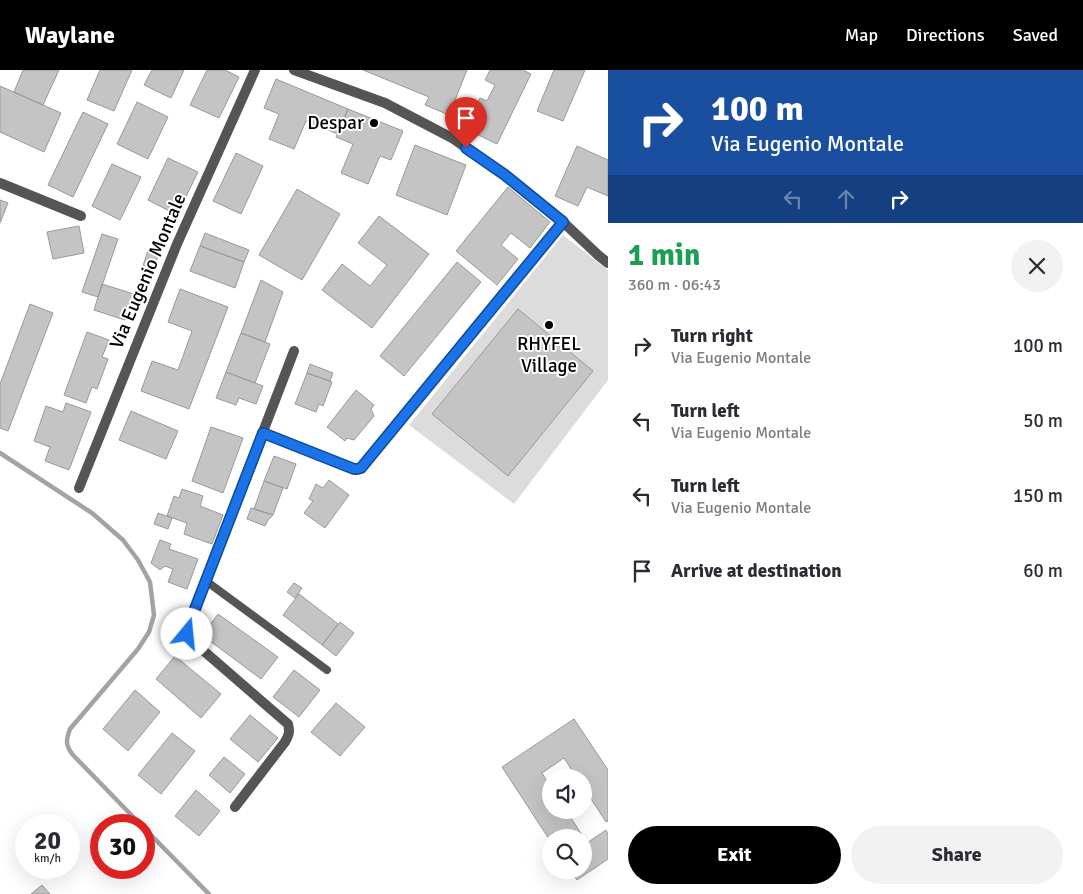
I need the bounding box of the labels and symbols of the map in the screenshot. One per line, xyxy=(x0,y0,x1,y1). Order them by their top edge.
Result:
pin xyxy=(445,97,487,148)
place label: Despar xyxy=(307,111,364,135)
marker: Despar xyxy=(368,117,380,129)
street label: Via Eugenio Montale xyxy=(104,190,192,352)
marker: RHYFEL Village xyxy=(543,319,555,331)
place label: RHYFEL Village xyxy=(517,332,581,378)
position arrow xyxy=(160,607,212,659)
speed limit sign: 30 xyxy=(90,814,155,879)

